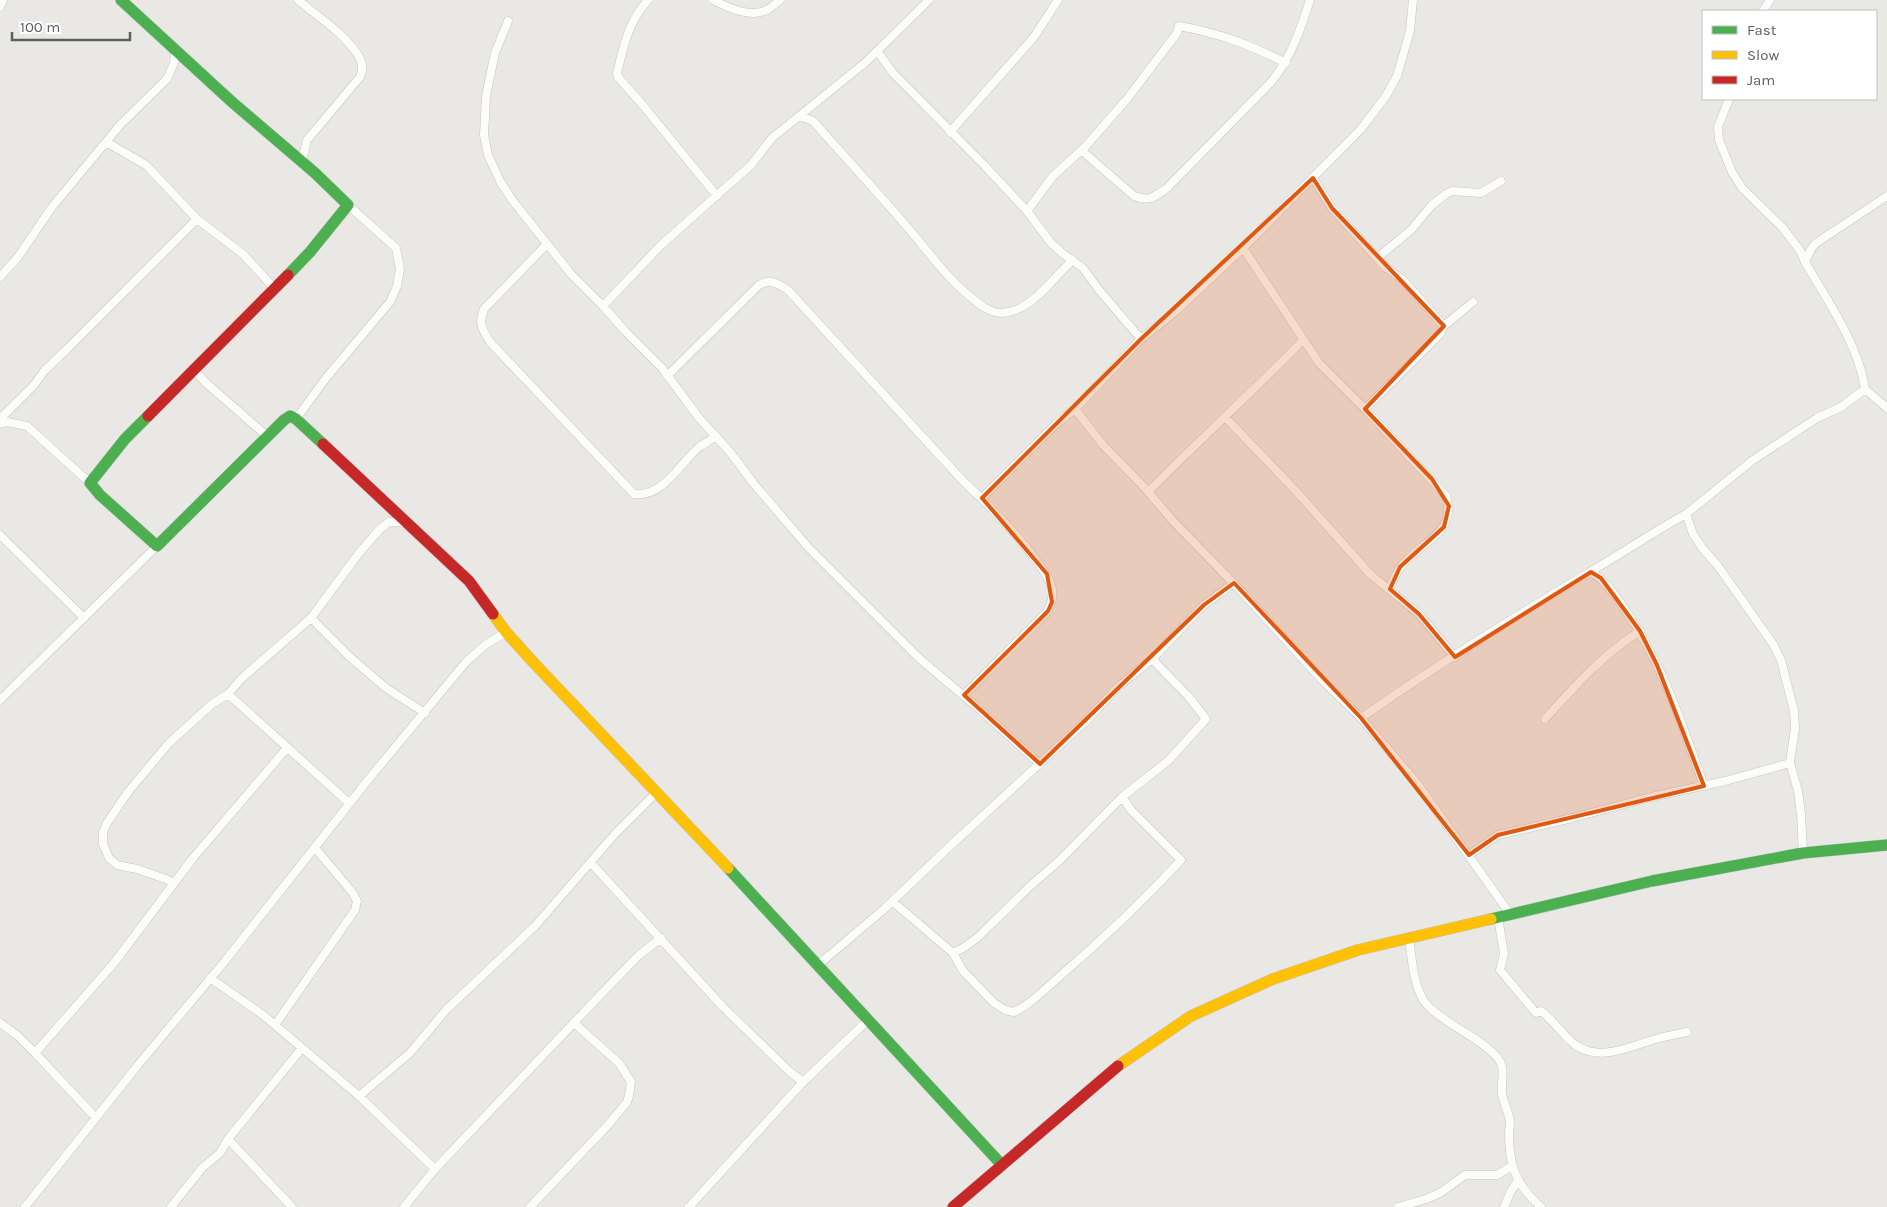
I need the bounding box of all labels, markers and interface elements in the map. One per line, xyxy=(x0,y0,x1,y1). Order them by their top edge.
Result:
scale bar xyxy=(12,10,130,42)
legend xyxy=(1702,10,1877,100)
text: 100 m xyxy=(20,18,60,36)
text: Fast xyxy=(1747,21,1777,39)
text: Slow xyxy=(1747,46,1779,64)
text: Jam xyxy=(1747,71,1775,89)

